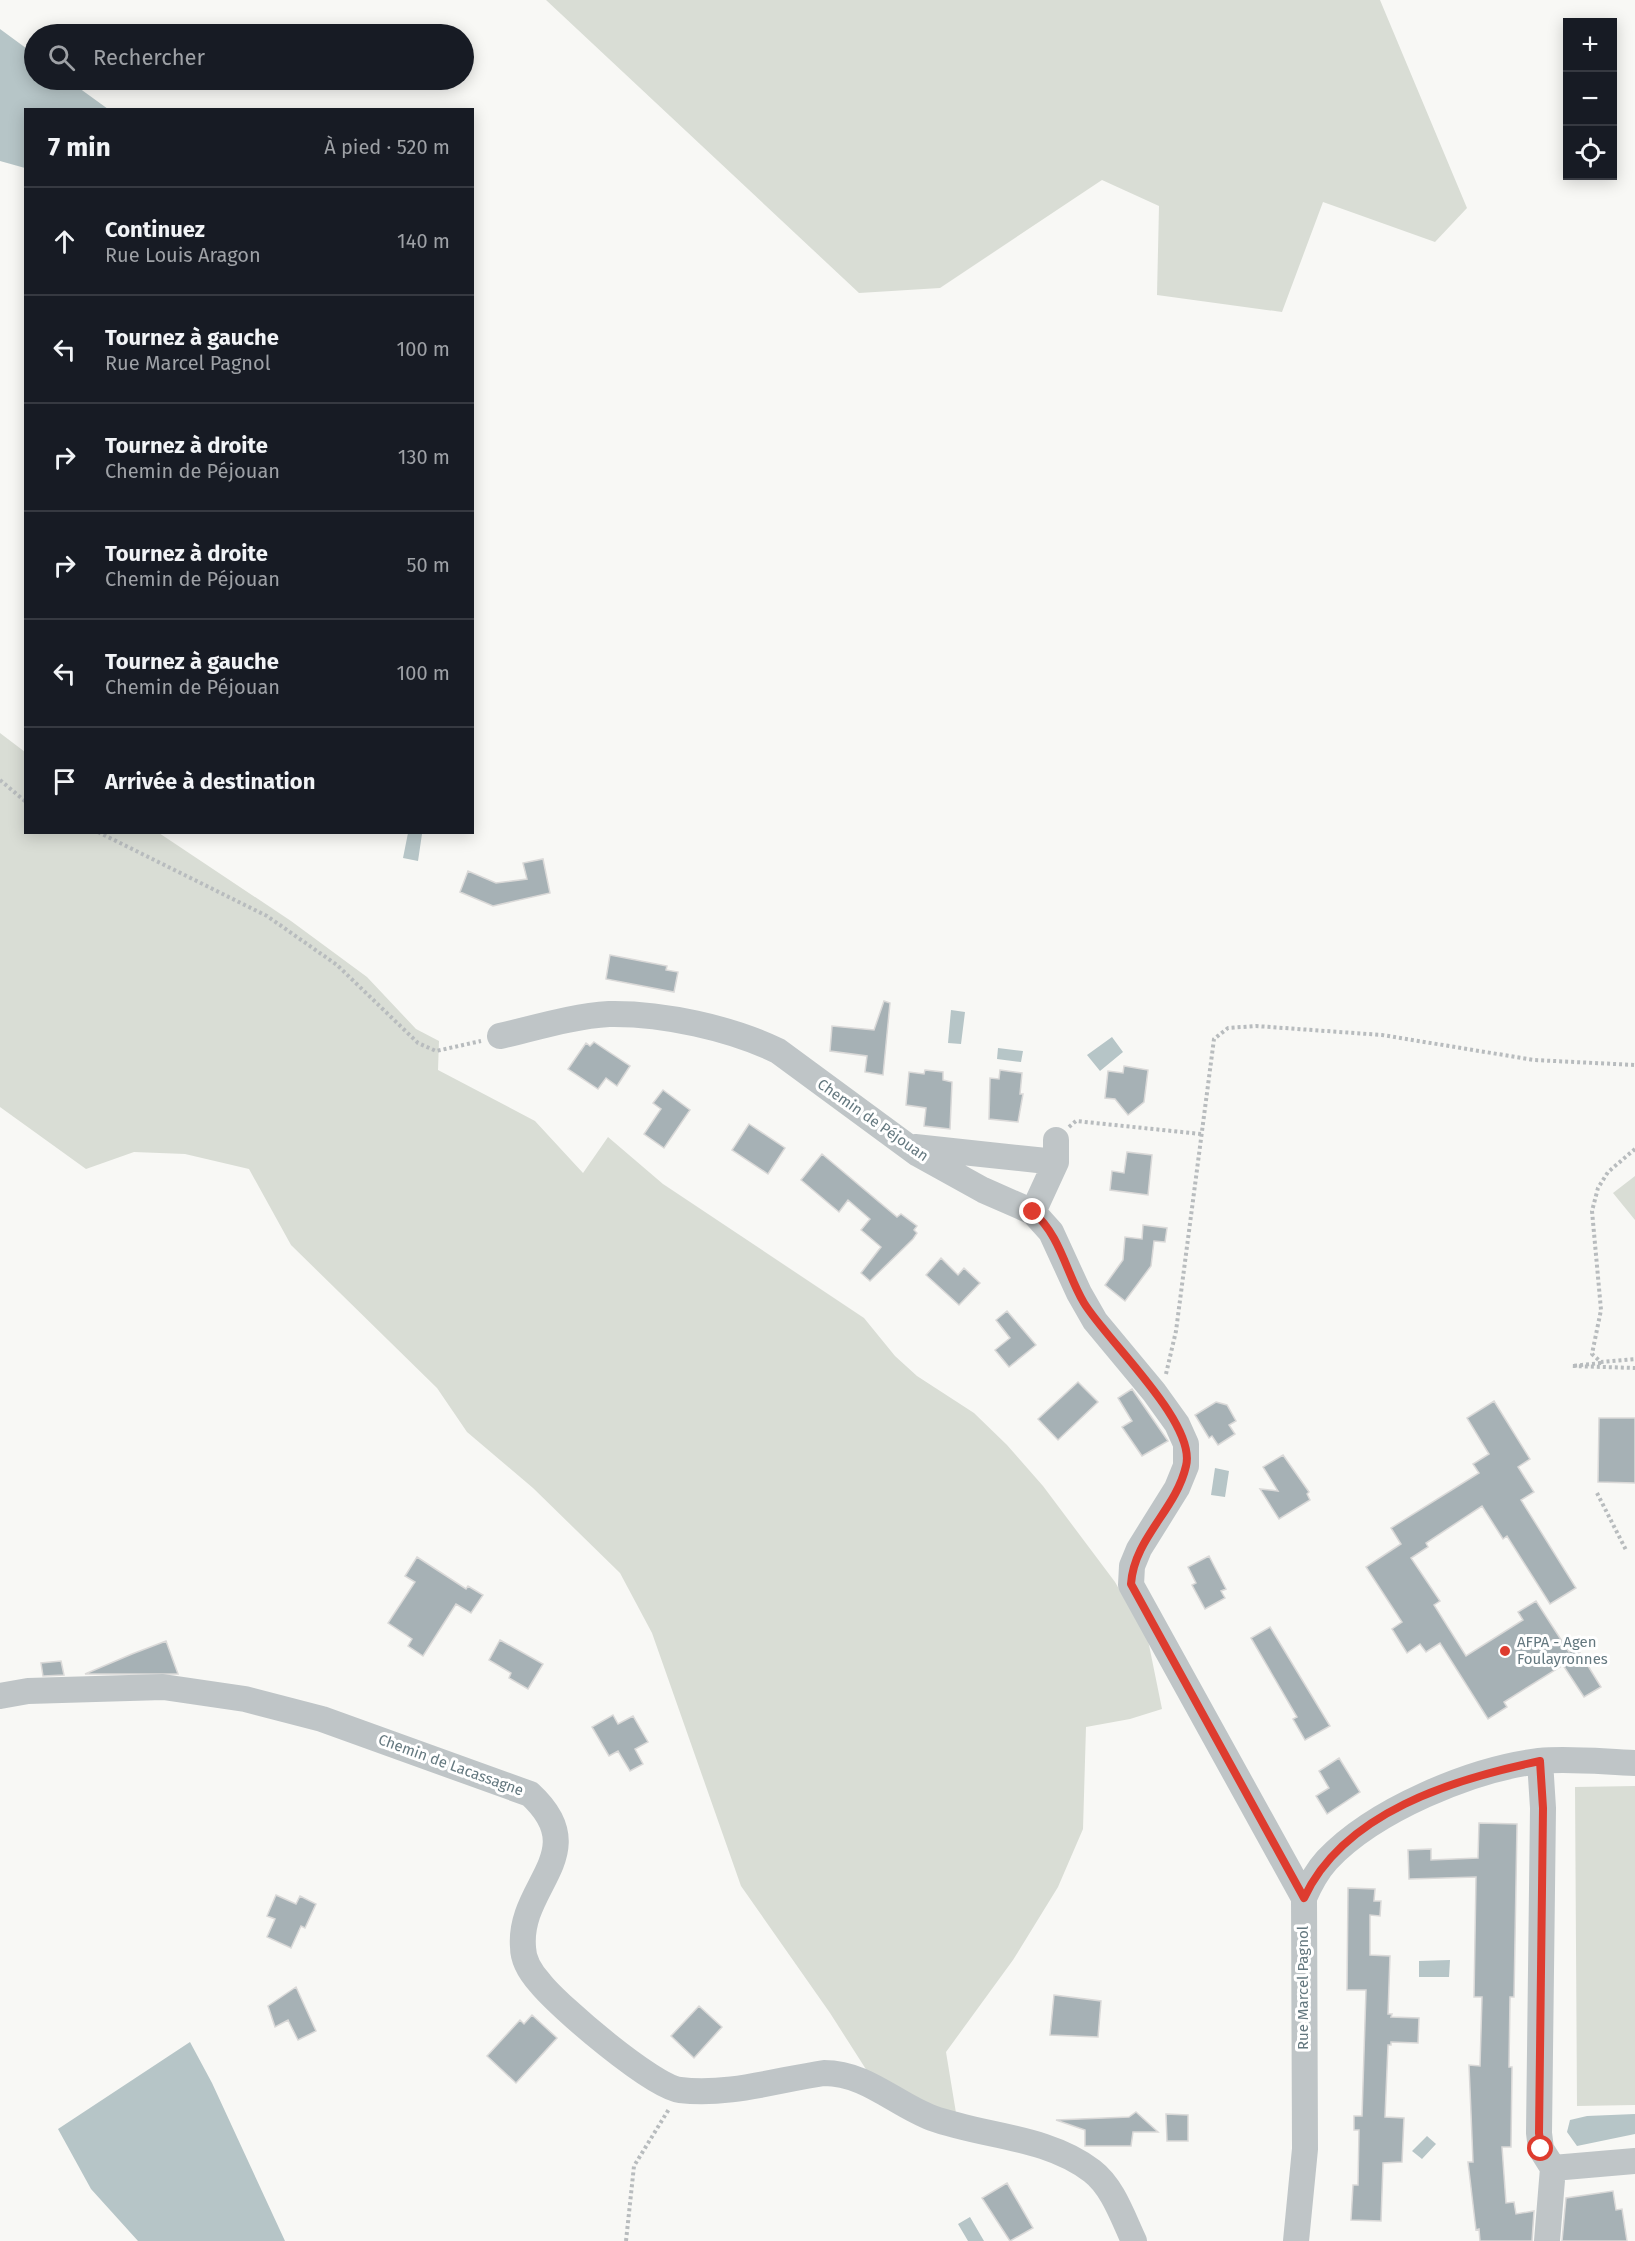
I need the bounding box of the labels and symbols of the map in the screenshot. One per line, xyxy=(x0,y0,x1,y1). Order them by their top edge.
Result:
street label: Chemin de Péjouan xyxy=(814,1075,932,1165)
route end xyxy=(1019,1198,1045,1224)
place label: AFPA - Agen Foulayronnes xyxy=(1517,1633,1608,1668)
marker: AFPA - Agen Foulayronnes xyxy=(1498,1644,1512,1658)
street label: Chemin de Lacassagne xyxy=(376,1730,526,1800)
street label: Rue Marcel Pagnol xyxy=(1294,1925,1312,2050)
route start xyxy=(1527,2135,1553,2161)

